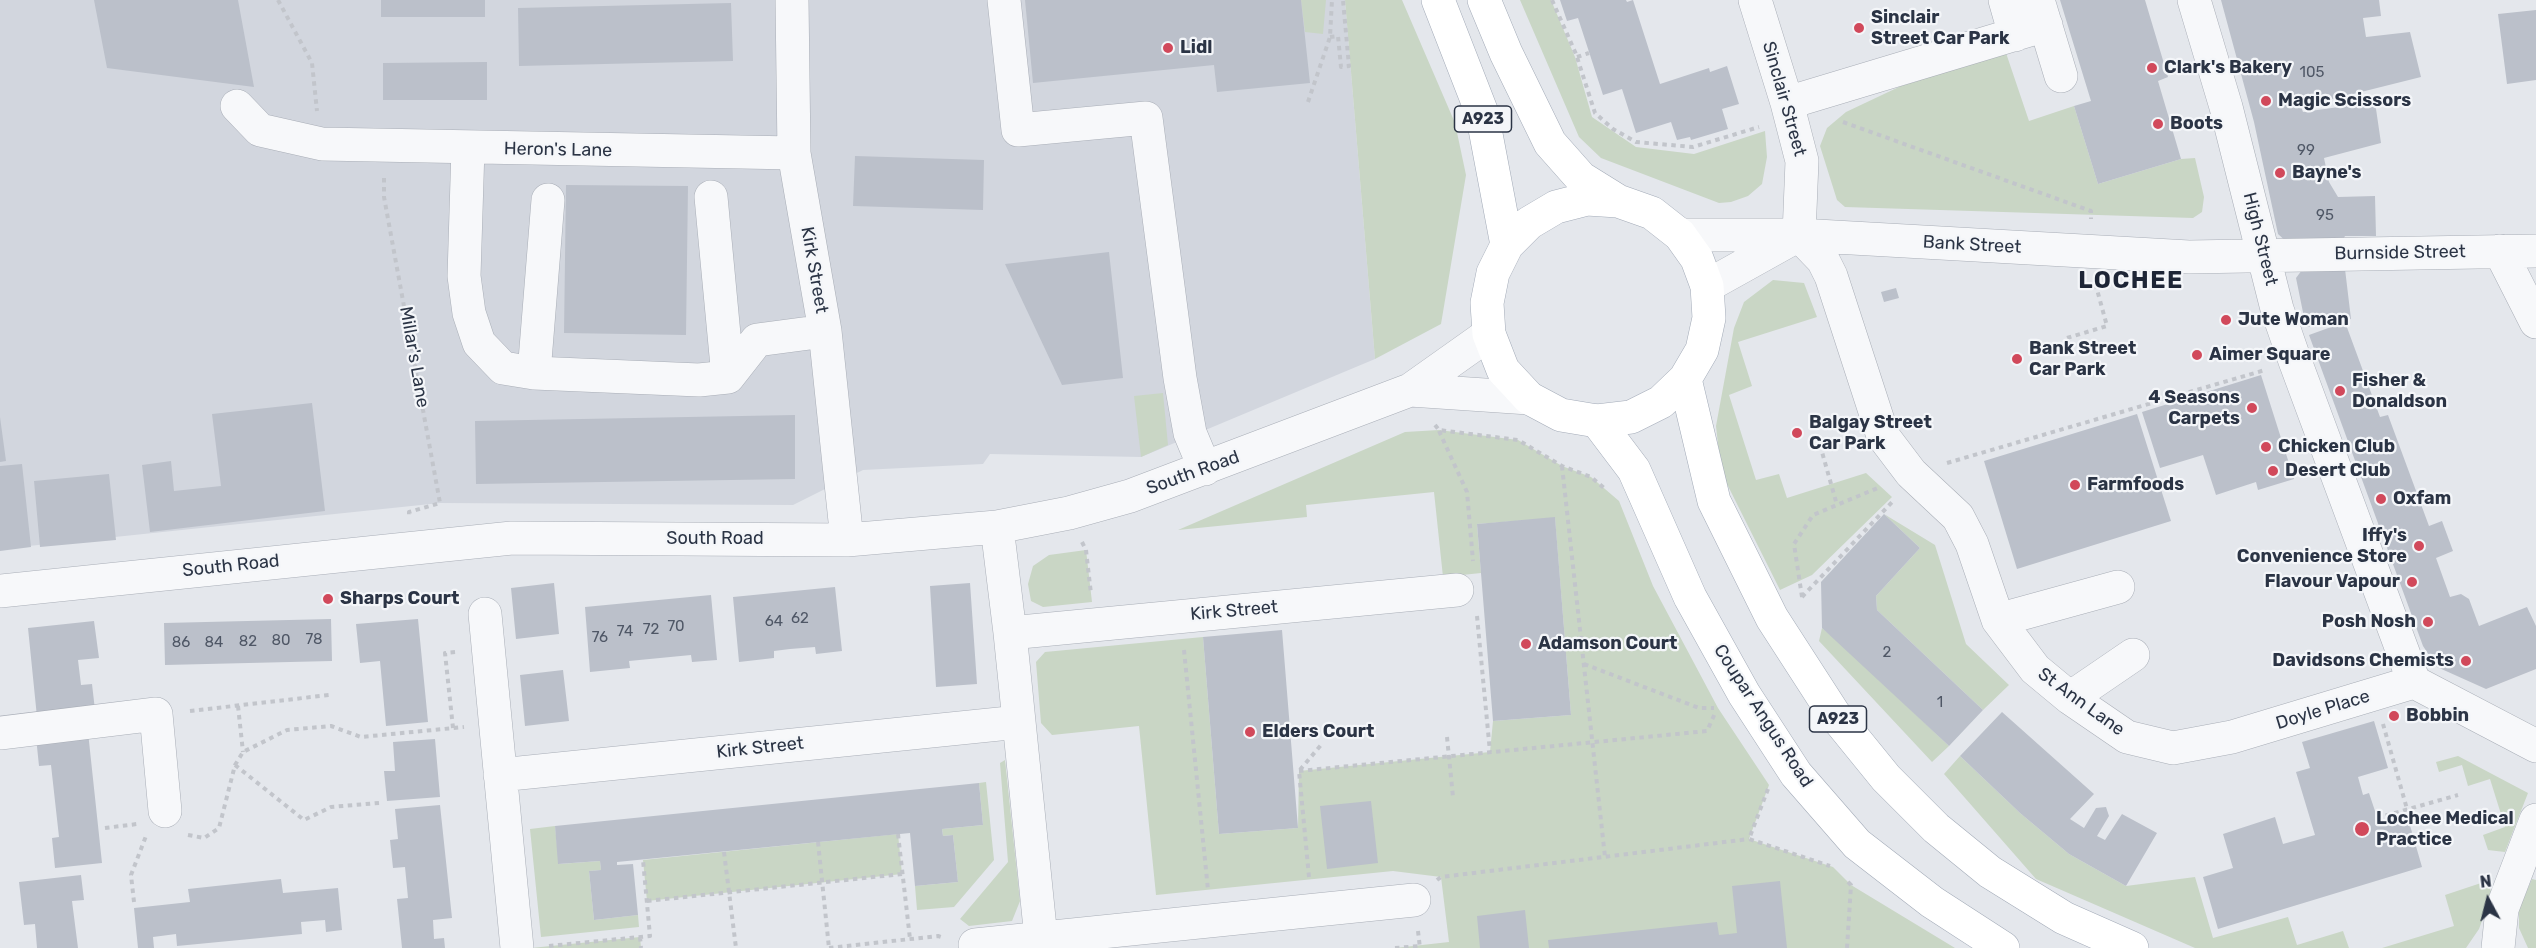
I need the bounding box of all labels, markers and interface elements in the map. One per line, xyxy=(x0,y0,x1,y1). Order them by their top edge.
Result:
place label: Sinclair Street Car Park xyxy=(1871,7,2010,50)
marker: Sinclair Street Car Park xyxy=(1852,21,1866,35)
place label: Lidl xyxy=(1180,37,1212,59)
street label: Sinclair Street xyxy=(1757,39,1811,159)
marker: Lidl xyxy=(1161,41,1175,55)
place label: Clark's Bakery xyxy=(2164,57,2292,79)
marker: Clark's Bakery xyxy=(2145,61,2159,75)
house number: 105 xyxy=(2300,64,2324,82)
place label: Magic Scissors xyxy=(2278,90,2411,112)
marker: Magic Scissors xyxy=(2259,94,2273,108)
road number: A923 xyxy=(1454,106,1512,132)
place label: Boots xyxy=(2170,113,2223,135)
marker: Boots xyxy=(2151,117,2165,131)
street label: Heron's Lane xyxy=(504,138,612,162)
house number: 99 xyxy=(2297,142,2315,160)
place label: Bayne's xyxy=(2292,162,2362,184)
marker: Bayne's xyxy=(2273,166,2287,180)
street label: High Street xyxy=(2238,190,2282,288)
house number: 95 xyxy=(2316,207,2334,225)
street label: Kirk Street xyxy=(796,225,832,315)
street label: Bank Street xyxy=(1922,232,2022,258)
street label: Burnside Street xyxy=(2334,241,2466,265)
district label: LOCHEE xyxy=(2078,267,2184,295)
street label: Millar's Lane xyxy=(394,305,434,409)
place label: Jute Woman xyxy=(2238,309,2349,331)
marker: Jute Woman xyxy=(2219,313,2233,327)
place label: Bank Street Car Park xyxy=(2029,338,2136,380)
place label: Aimer Square xyxy=(2209,344,2330,366)
marker: Aimer Square xyxy=(2190,348,2204,362)
marker: Bank Street Car Park xyxy=(2010,352,2024,366)
place label: Fisher & Donaldson xyxy=(2352,370,2447,412)
marker: Fisher & Donaldson xyxy=(2333,384,2347,398)
place label: 4 Seasons Carpets xyxy=(2148,387,2240,430)
marker: 4 Seasons Carpets xyxy=(2245,401,2259,415)
place label: Balgay Street Car Park xyxy=(1809,412,1932,454)
marker: Balgay Street Car Park xyxy=(1790,426,1804,440)
place label: Chicken Club xyxy=(2278,436,2395,458)
marker: Chicken Club xyxy=(2259,440,2273,454)
street label: South Road xyxy=(1144,446,1242,500)
place label: Desert Club xyxy=(2285,460,2390,482)
marker: Desert Club xyxy=(2266,464,2280,478)
place label: Farmfoods xyxy=(2087,474,2184,496)
marker: Farmfoods xyxy=(2068,478,2082,492)
place label: Oxfam xyxy=(2393,488,2451,510)
marker: Oxfam xyxy=(2374,492,2388,506)
place label: Iffy's Convenience Store xyxy=(2237,525,2407,568)
street label: South Road xyxy=(666,528,764,550)
marker: Iffy's Convenience Store xyxy=(2412,539,2426,553)
street label: South Road xyxy=(181,550,281,582)
place label: Flavour Vapour xyxy=(2264,571,2400,593)
marker: Flavour Vapour xyxy=(2405,575,2419,589)
place label: Sharps Court xyxy=(340,588,459,610)
marker: Sharps Court xyxy=(321,592,335,606)
street label: Kirk Street xyxy=(1189,596,1279,626)
house number: 62 xyxy=(791,610,809,628)
place label: Posh Nosh xyxy=(2322,611,2416,633)
house number: 64 xyxy=(765,613,783,631)
marker: Posh Nosh xyxy=(2421,615,2435,629)
house number: 70 xyxy=(667,618,685,636)
house number: 72 xyxy=(643,621,659,639)
house number: 74 xyxy=(617,623,633,641)
house number: 76 xyxy=(592,629,608,647)
house number: 78 xyxy=(305,631,323,649)
house number: 80 xyxy=(271,632,291,650)
house number: 82 xyxy=(239,633,257,651)
place label: Adamson Court xyxy=(1538,633,1677,655)
house number: 86 xyxy=(172,634,190,652)
house number: 84 xyxy=(205,634,223,652)
marker: Adamson Court xyxy=(1519,637,1533,651)
street label: Coupar Angus Road xyxy=(1709,641,1817,791)
house number: 2 xyxy=(1883,644,1891,662)
place label: Davidsons Chemists xyxy=(2272,650,2454,672)
marker: Davidsons Chemists xyxy=(2459,654,2473,668)
street label: St Ann Lane xyxy=(2033,663,2129,741)
street label: Doyle Place xyxy=(2273,685,2373,735)
house number: 1 xyxy=(1937,694,1943,712)
place label: Bobbin xyxy=(2406,705,2469,727)
road number: A923 xyxy=(1810,706,1866,732)
marker: Bobbin xyxy=(2387,709,2401,723)
place label: Elders Court xyxy=(1262,721,1374,743)
marker: Elders Court xyxy=(1243,725,1257,739)
street label: Kirk Street xyxy=(715,733,805,763)
place label: Lochee Medical Practice xyxy=(2376,808,2514,850)
marker: Lochee Medical Practice xyxy=(2353,820,2371,838)
north arrow xyxy=(2458,870,2518,930)
text: N xyxy=(2479,872,2493,892)

